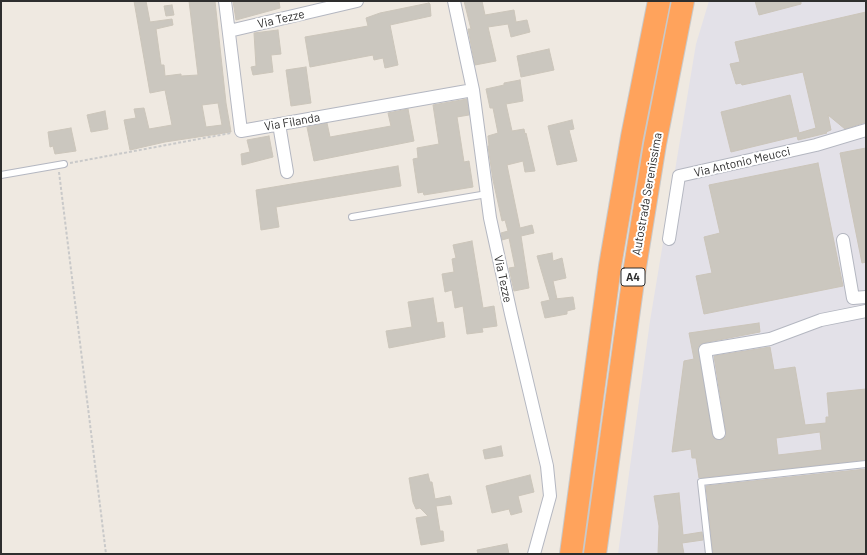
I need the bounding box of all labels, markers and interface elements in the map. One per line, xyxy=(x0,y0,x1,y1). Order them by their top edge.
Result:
street label: Via Tezze xyxy=(256,7,306,31)
street label: Via Filanda xyxy=(263,110,321,134)
street label: Autostrada Serenissima xyxy=(629,132,665,256)
street label: Via Antonio Meucci xyxy=(692,144,792,180)
street label: Via Tezze xyxy=(491,254,515,304)
road number: A4 xyxy=(621,268,645,286)

